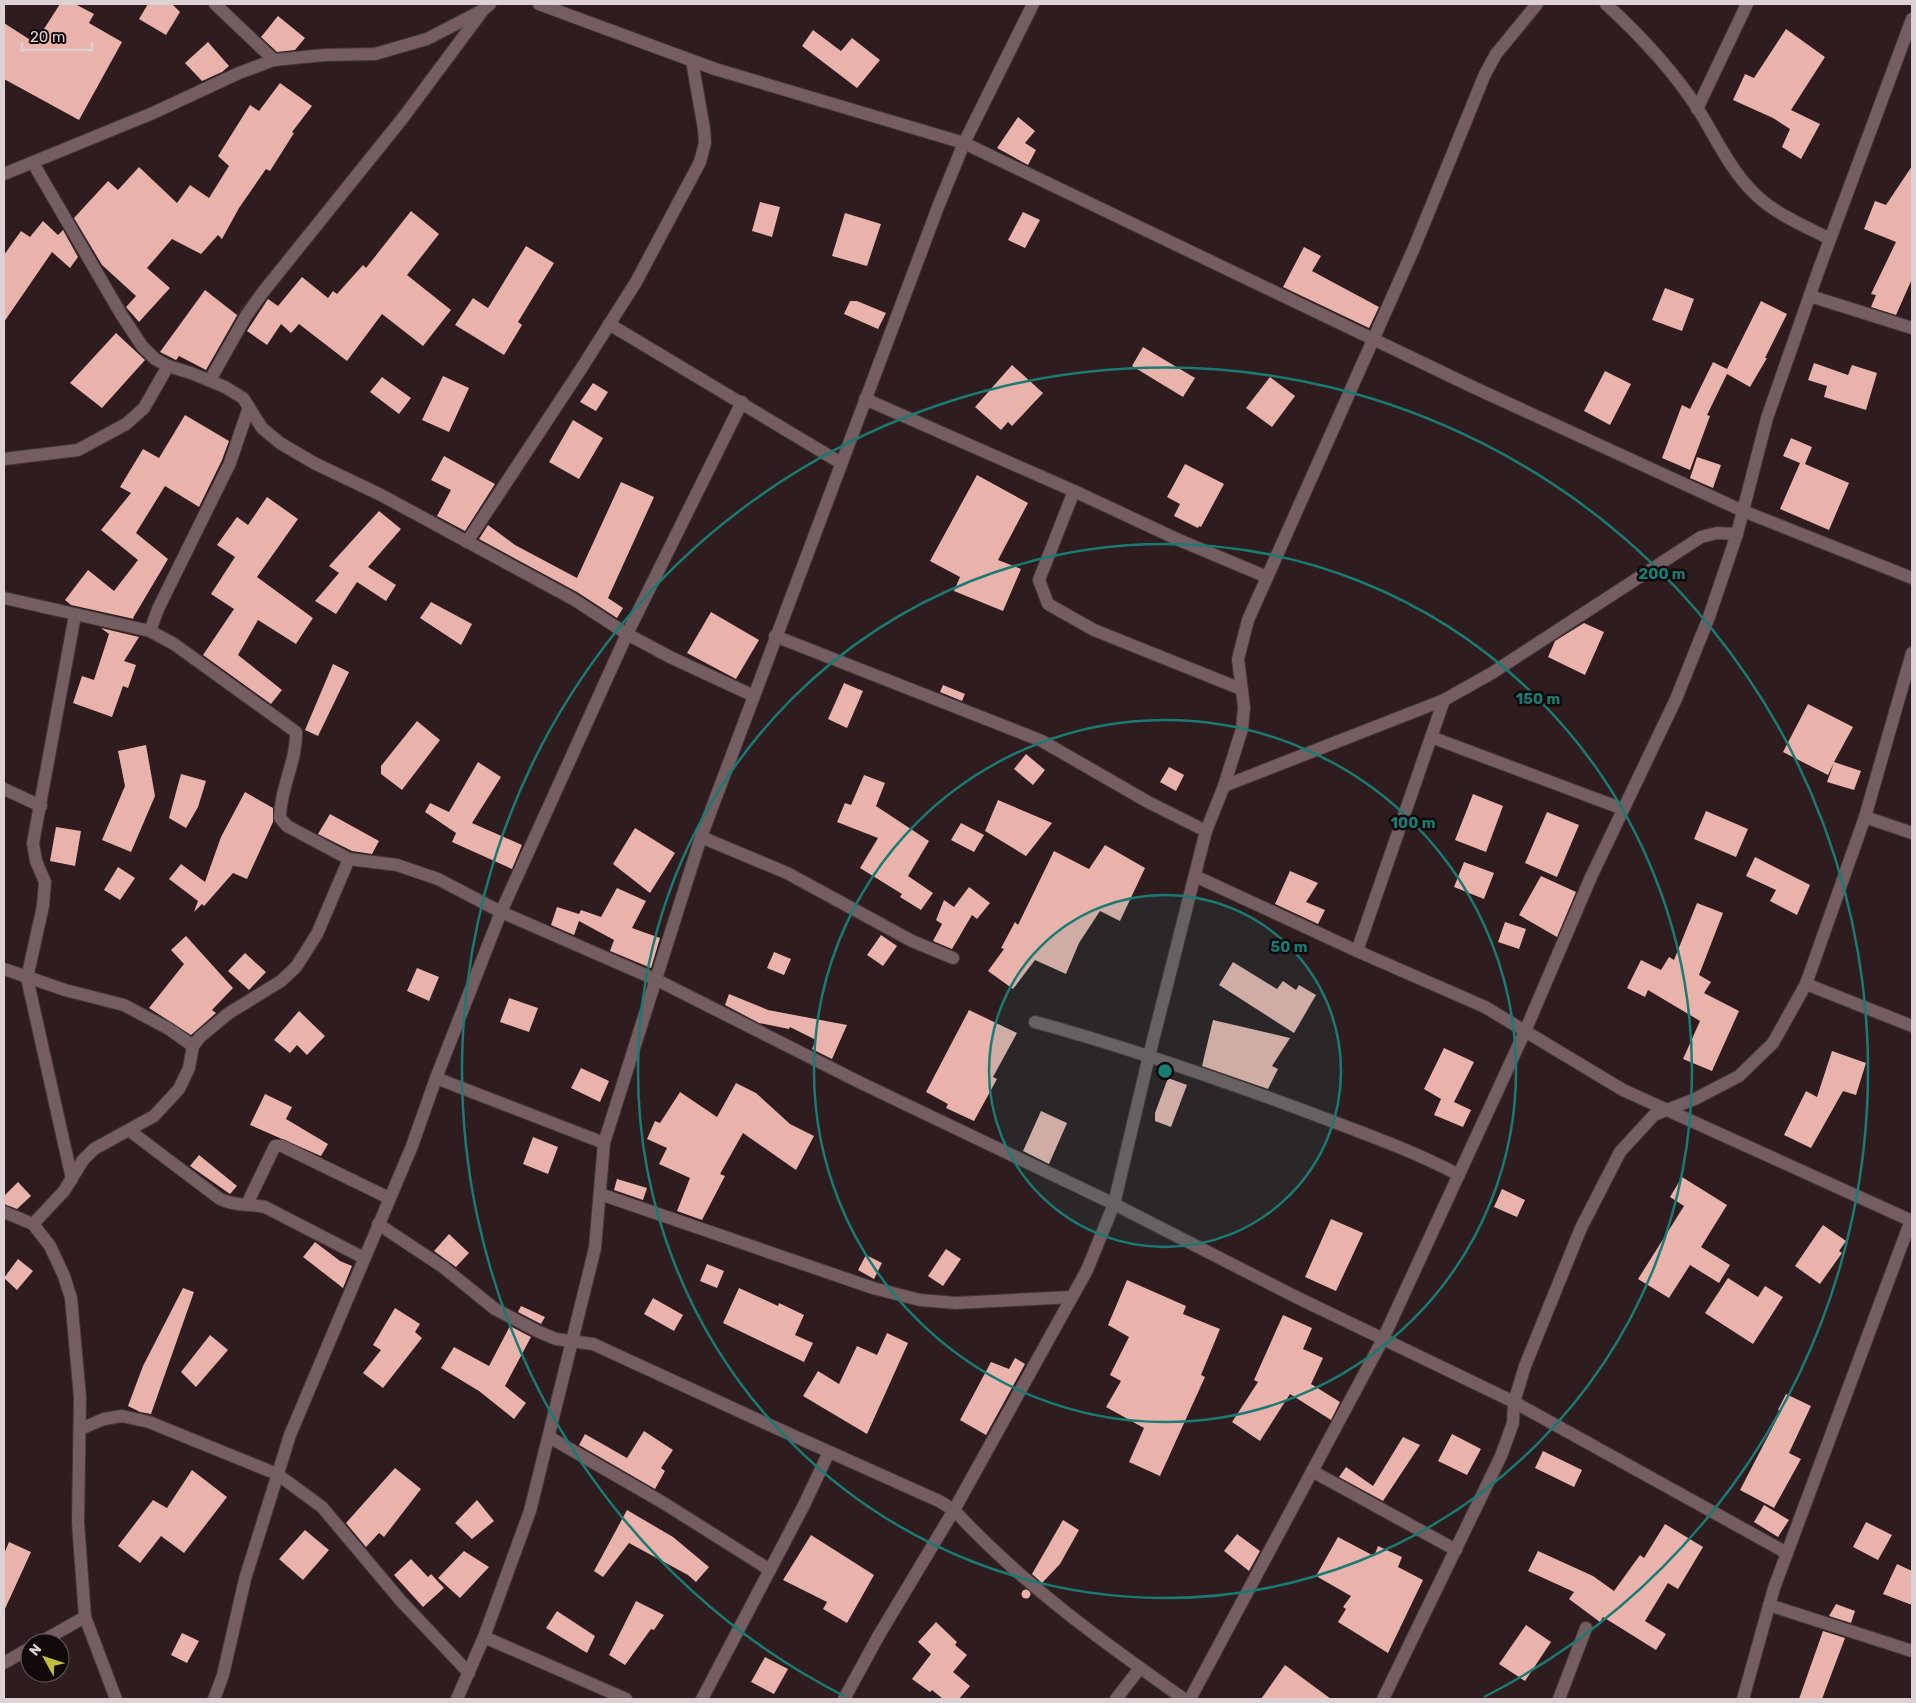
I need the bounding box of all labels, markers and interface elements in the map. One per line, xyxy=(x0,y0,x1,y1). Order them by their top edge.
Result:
scale bar xyxy=(22,20,92,52)
text: 20 m xyxy=(30,28,65,46)
text: 200 m xyxy=(1638,565,1686,583)
text: 150 m xyxy=(1516,690,1560,708)
text: 100 m xyxy=(1391,814,1435,832)
text: 50 m xyxy=(1271,938,1307,956)
centre of rings xyxy=(1156,1062,1174,1080)
north arrow xyxy=(20,1633,70,1683)
text: N xyxy=(26,1641,45,1659)

